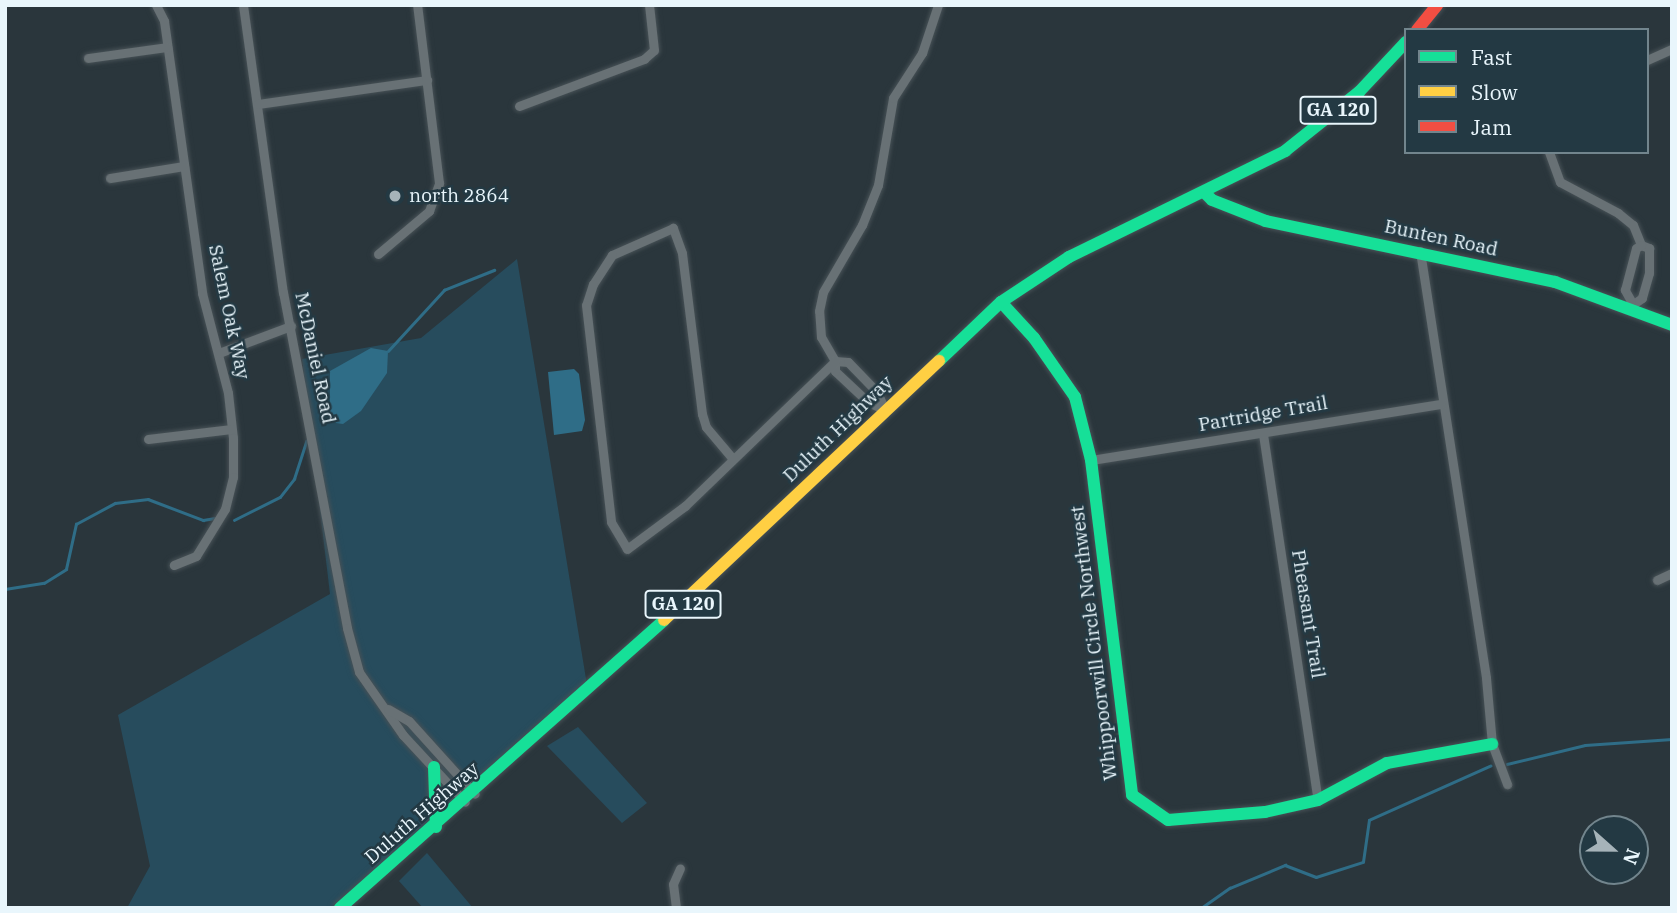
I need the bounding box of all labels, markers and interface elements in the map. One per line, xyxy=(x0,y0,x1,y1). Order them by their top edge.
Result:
legend xyxy=(1404,28,1649,154)
text: Fast xyxy=(1471,43,1512,71)
text: Slow xyxy=(1471,78,1518,106)
road number: GA 120 xyxy=(1300,96,1376,124)
text: Jam xyxy=(1471,113,1512,141)
place label: north 2864 xyxy=(409,185,509,207)
marker: north 2864 xyxy=(387,188,403,204)
street label: Bunten Road xyxy=(1382,215,1500,261)
street label: Salem Oak Way xyxy=(204,243,254,381)
street label: McDaniel Road xyxy=(290,290,340,426)
street label: Duluth Highway xyxy=(778,371,898,487)
street label: Partridge Trail xyxy=(1197,391,1329,437)
street label: Whippoorwill Circle Northwest xyxy=(1066,504,1122,782)
street label: Pheasant Trail xyxy=(1287,548,1329,680)
road number: GA 120 xyxy=(644,590,722,618)
street label: Duluth Highway xyxy=(360,757,484,869)
north arrow xyxy=(1579,815,1649,885)
text: N xyxy=(1618,845,1646,868)

